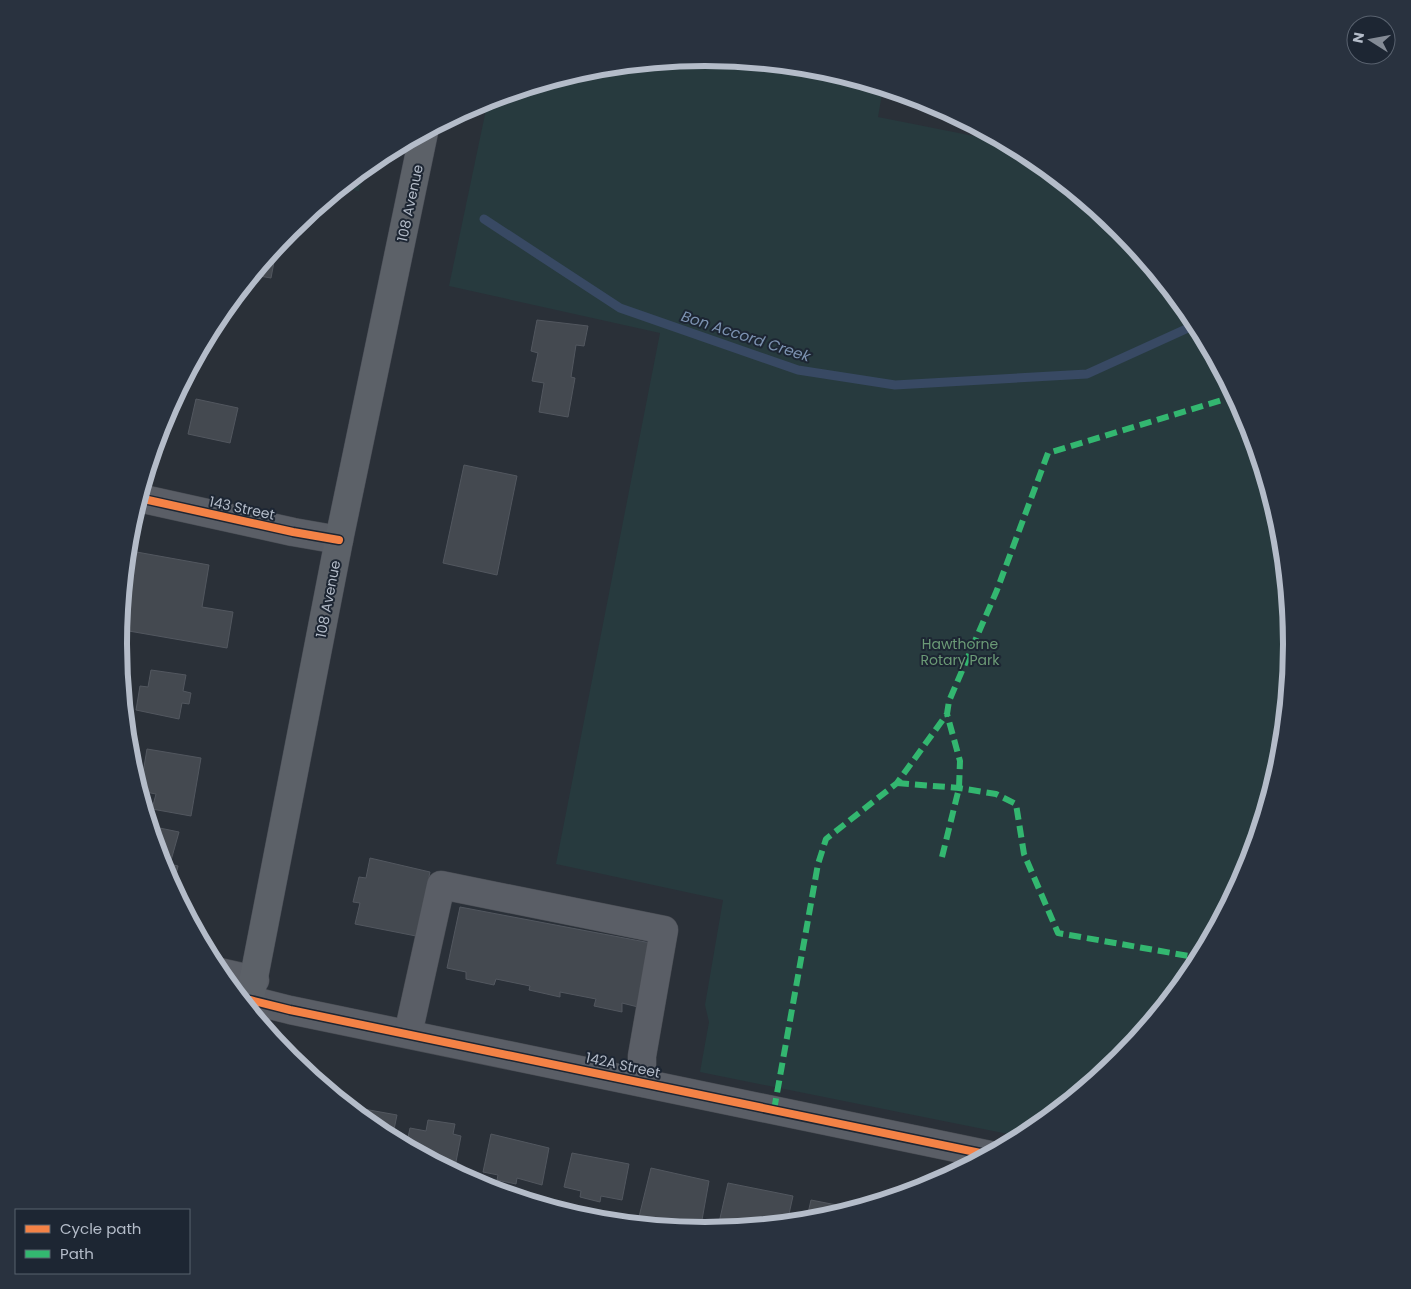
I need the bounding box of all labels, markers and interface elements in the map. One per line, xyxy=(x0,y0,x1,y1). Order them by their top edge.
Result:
north arrow xyxy=(1346,15,1396,65)
text: N xyxy=(1347,30,1369,45)
street label: 108 Avenue xyxy=(392,162,428,243)
water label: Bon Accord Creek xyxy=(679,305,814,367)
street label: 143 Street xyxy=(208,491,276,525)
street label: 108 Avenue xyxy=(311,558,345,639)
park label: Hawthorne Rotary Park xyxy=(921,634,1000,670)
street label: 142A Street xyxy=(584,1047,662,1083)
legend xyxy=(15,1209,190,1274)
text: Cycle path xyxy=(60,1218,141,1239)
text: Path xyxy=(60,1243,94,1264)

